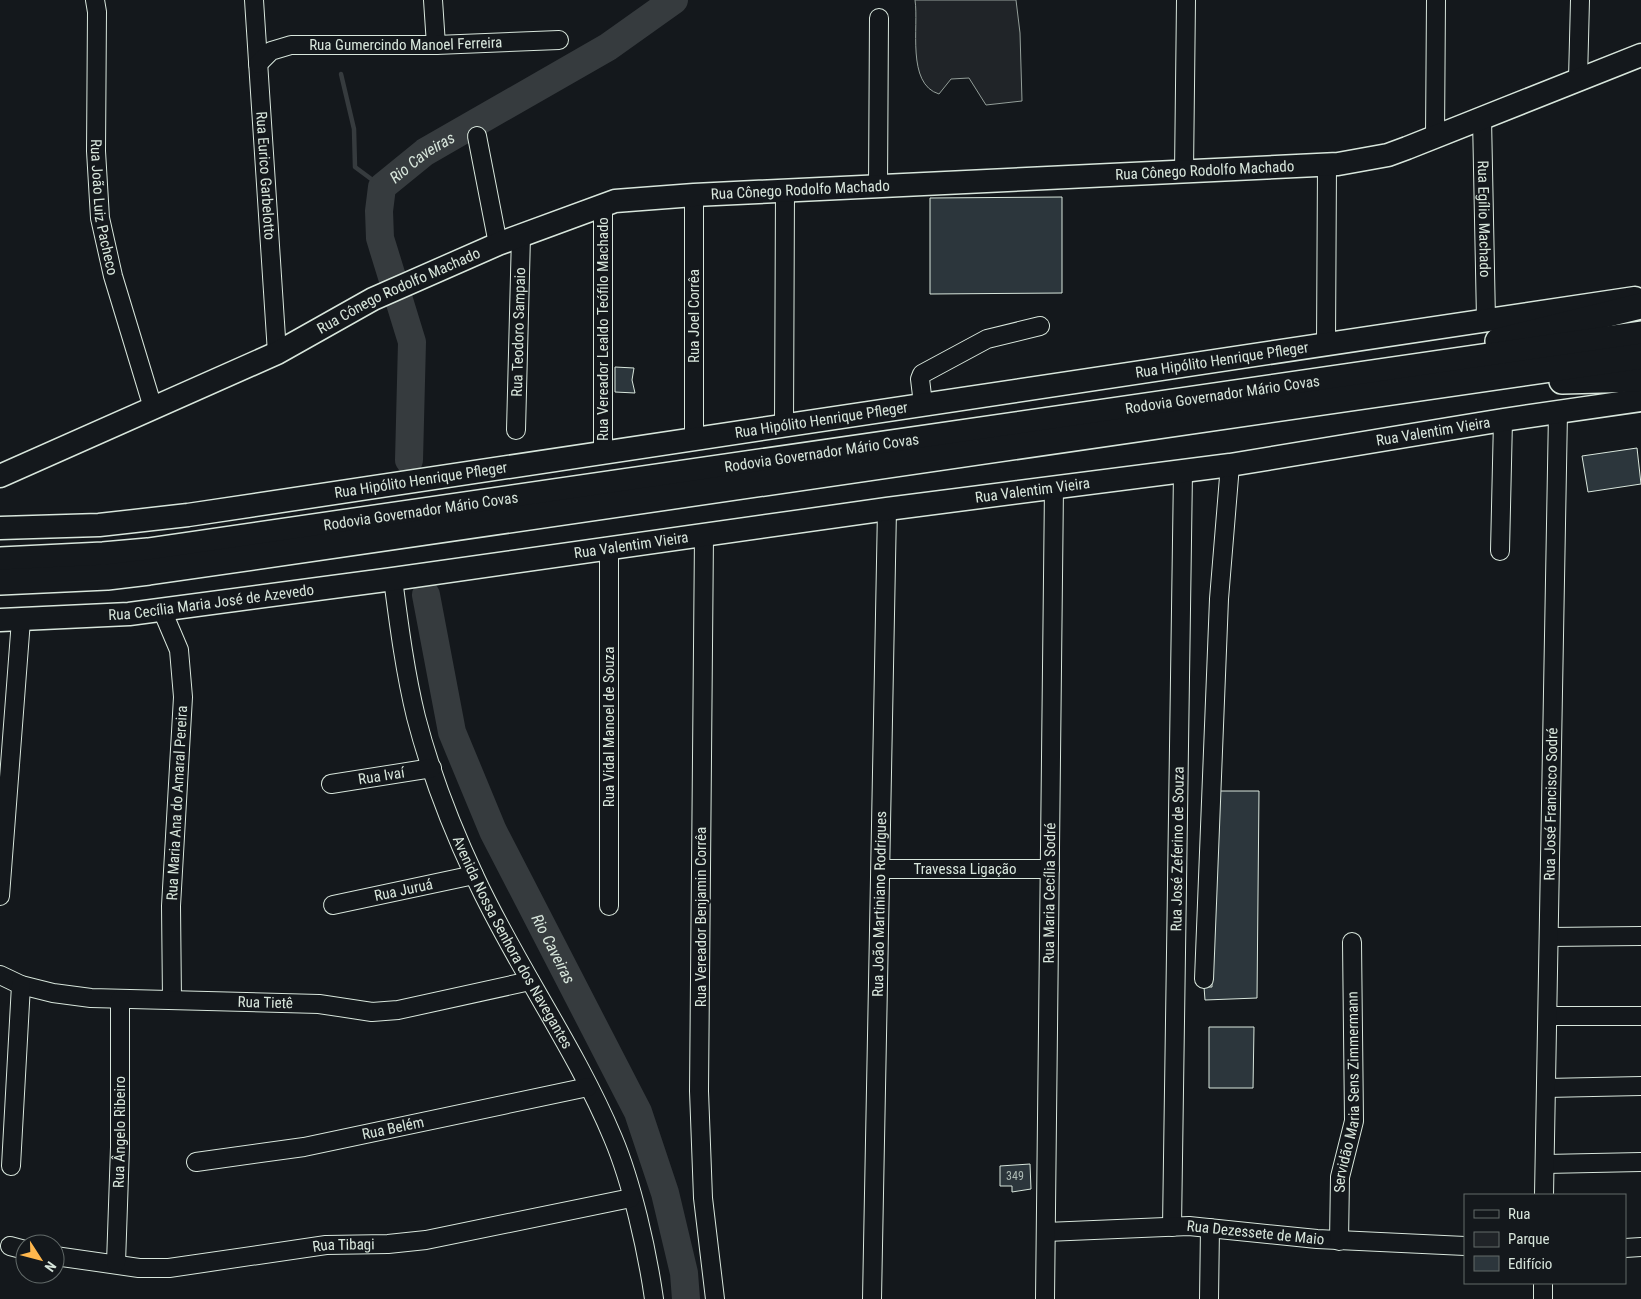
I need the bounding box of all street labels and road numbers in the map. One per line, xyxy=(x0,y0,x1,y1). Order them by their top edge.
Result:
street label: Rua Gumercindo Manoel Ferreira xyxy=(309,33,503,54)
street label: Rua Eurico Garbelotto xyxy=(252,111,279,240)
street label: Rua João Luiz Pacheco xyxy=(87,139,122,277)
street label: Rua Cônego Rodolfo Machado xyxy=(1115,157,1295,184)
street label: Rua Egílio Machado xyxy=(1474,160,1494,278)
street label: Rua Cônego Rodolfo Machado xyxy=(710,177,890,203)
street label: Rua Vereador Lealdo Teófilo Machado xyxy=(594,217,612,441)
street label: Rua Cônego Rodolfo Machado xyxy=(314,244,483,338)
street label: Rua Teodoro Sampaio xyxy=(508,267,529,397)
street label: Rua Joel Corrêa xyxy=(685,269,703,363)
street label: Rua Hipólito Henrique Pfleger xyxy=(1134,338,1310,382)
street label: Rodovia Governador Mário Covas xyxy=(1124,372,1321,418)
street label: Rua Hipólito Henrique Pfleger xyxy=(734,398,909,442)
street label: Rua Valentim Vieira xyxy=(1375,413,1491,450)
street label: Rodovia Governador Mário Covas xyxy=(723,430,920,476)
street label: Rua Hipólito Henrique Pfleger xyxy=(333,458,509,502)
street label: Rua Valentim Vieira xyxy=(974,474,1091,507)
street label: Rodovia Governador Mário Covas xyxy=(322,488,519,534)
street label: Rua Valentim Vieira xyxy=(573,528,690,562)
street label: Rua Cecília Maria José de Azevedo xyxy=(108,581,315,624)
street label: Rua Vidal Manoel de Souza xyxy=(600,647,618,807)
street label: Rua Maria Ana do Amaral Pereira xyxy=(163,705,191,901)
street label: Rua José Francisco Sodré xyxy=(1541,727,1561,881)
street label: Rua Ivaí xyxy=(357,763,407,789)
street label: Rua José Zeferino de Souza xyxy=(1167,766,1188,932)
street label: Rua João Martiniano Rodrigues xyxy=(869,811,890,997)
street label: Rua Maria Cecília Sodré xyxy=(1040,822,1059,964)
street label: Rua Vereador Benjamin Corrêa xyxy=(692,827,710,1007)
street label: Avenida Nossa Senhora dos Navegantes xyxy=(449,833,576,1052)
street label: Travessa Ligação xyxy=(913,860,1017,878)
street label: Rua Juruá xyxy=(372,875,434,905)
street label: Servidão Maria Sens Zimmermann xyxy=(1331,991,1363,1193)
street label: Rua Tietê xyxy=(237,993,293,1012)
street label: Rua Ângelo Ribeiro xyxy=(110,1076,129,1188)
street label: Rua Belém xyxy=(360,1113,426,1144)
street label: Rua Dezessete de Maio xyxy=(1186,1217,1325,1248)
street label: Rua Tibagi xyxy=(311,1235,375,1256)

